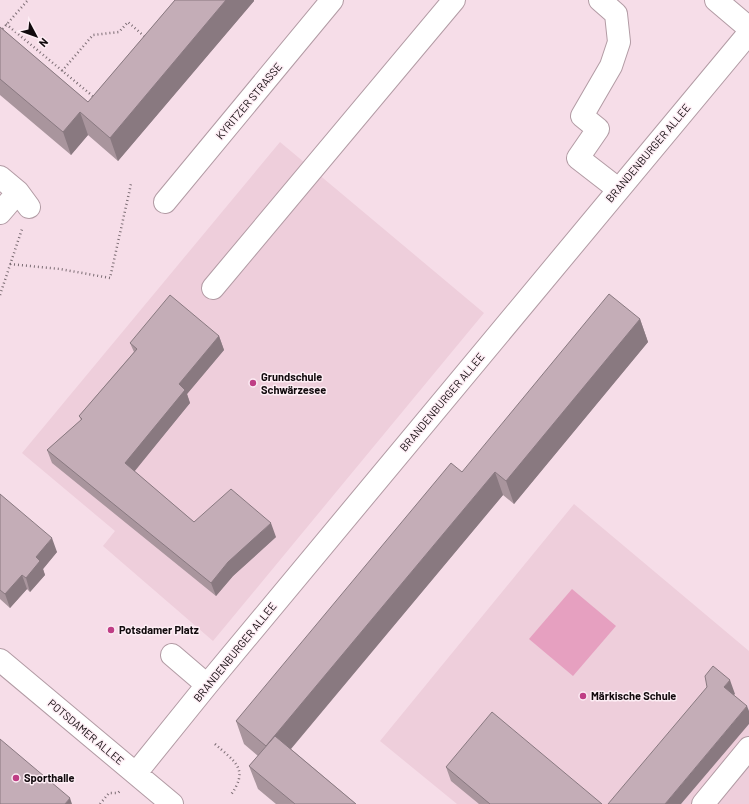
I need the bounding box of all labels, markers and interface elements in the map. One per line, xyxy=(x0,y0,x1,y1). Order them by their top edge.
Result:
north arrow xyxy=(16,16,56,56)
text: N xyxy=(37,36,51,50)
street label: KYRITZER STRASSE xyxy=(213,60,285,142)
street label: BRANDENBURGER ALLEE xyxy=(603,101,693,204)
street label: BRANDENBURGER ALLEE xyxy=(397,350,487,453)
place label: Grundschule Schwärzesee xyxy=(261,370,326,396)
marker: Grundschule Schwärzesee xyxy=(248,378,258,388)
street label: BRANDENBURGER ALLEE xyxy=(190,599,279,704)
place label: Potsdamer Platz xyxy=(119,623,199,636)
marker: Potsdamer Platz xyxy=(106,625,116,635)
place label: Märkische Schule xyxy=(591,689,676,702)
marker: Märkische Schule xyxy=(578,691,588,701)
street label: POTSDAMER ALLEE xyxy=(46,696,127,767)
place label: Sporthalle xyxy=(24,771,75,784)
marker: Sporthalle xyxy=(11,773,21,783)

